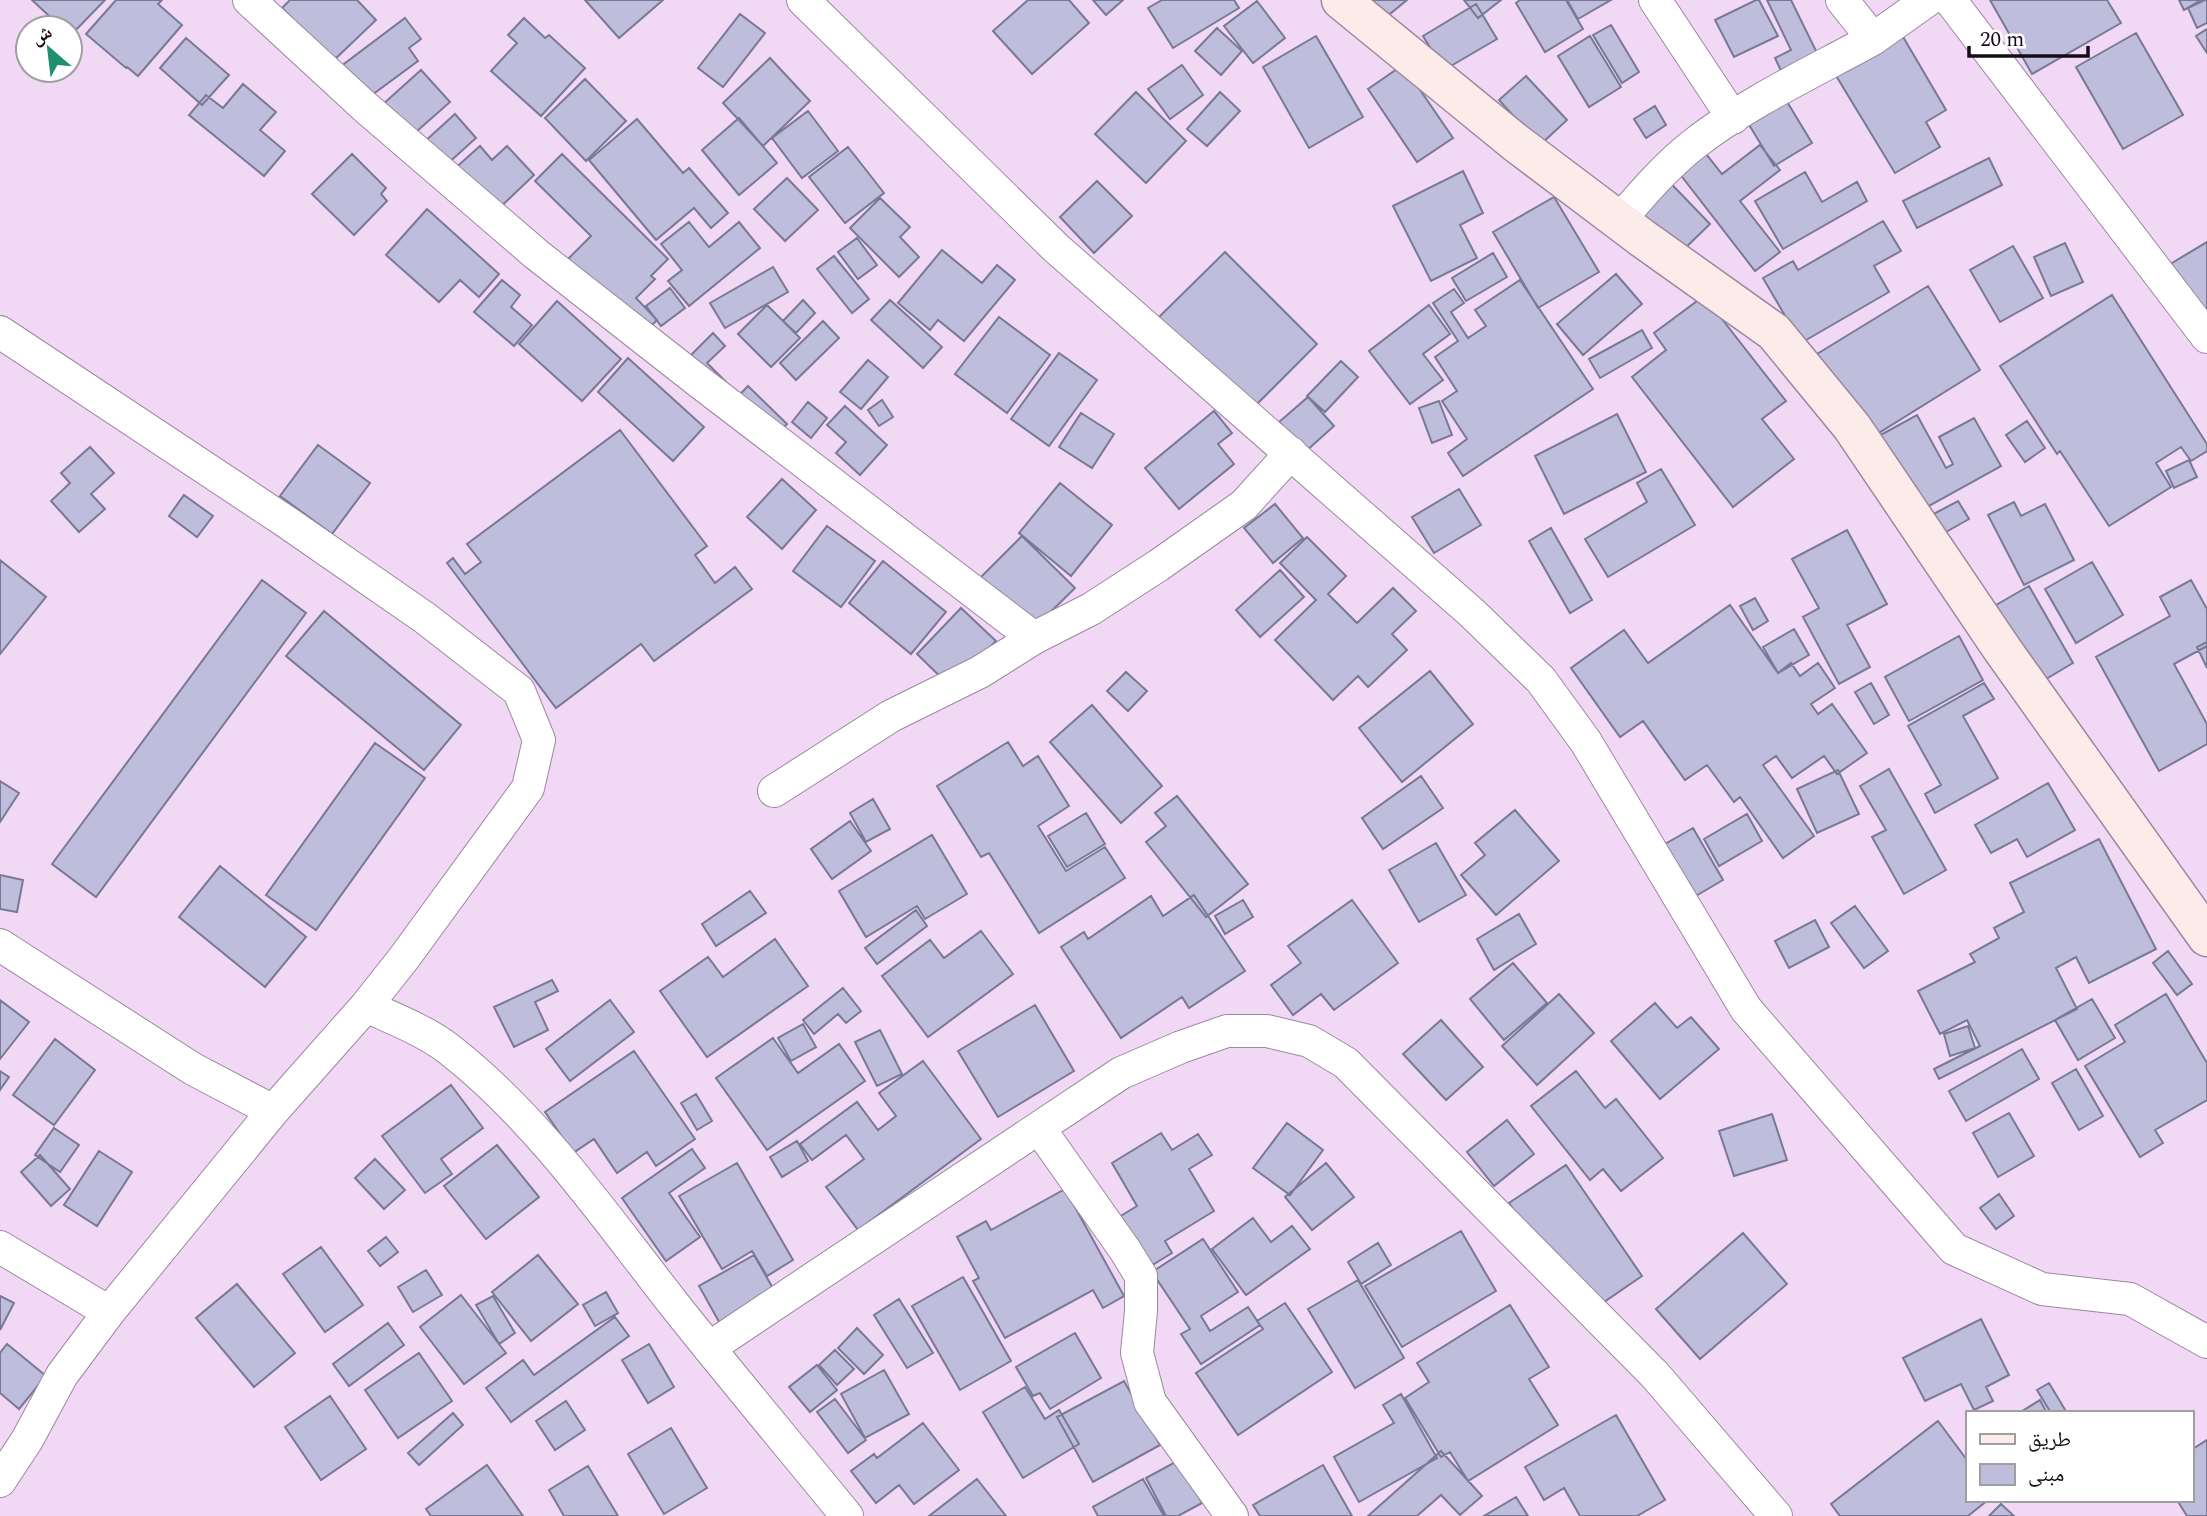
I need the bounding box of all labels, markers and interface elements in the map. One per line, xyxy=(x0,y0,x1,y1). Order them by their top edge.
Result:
north arrow xyxy=(14,14,84,84)
scale bar xyxy=(1969,14,2088,58)
text: ش xyxy=(26,18,57,53)
text: 20 m xyxy=(1980,24,2024,56)
legend xyxy=(1966,1411,2193,1502)
text: طريق xyxy=(2028,1424,2071,1456)
text: مبنى xyxy=(2028,1459,2064,1491)

